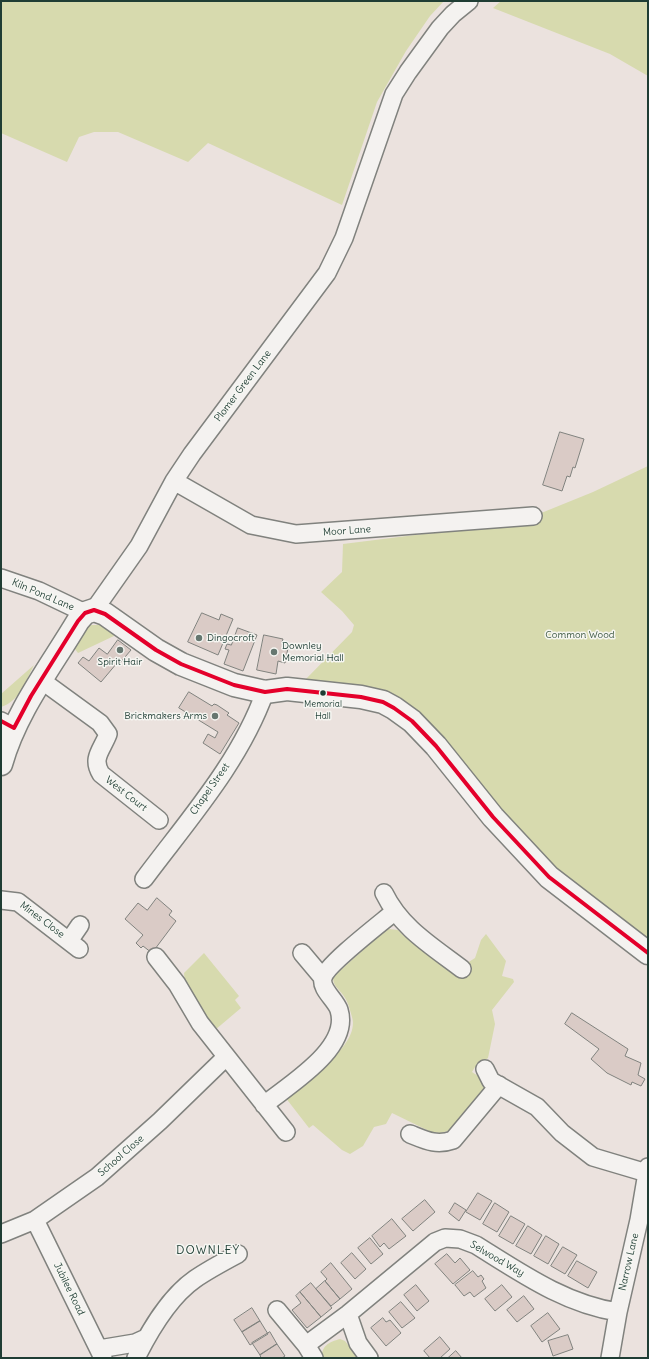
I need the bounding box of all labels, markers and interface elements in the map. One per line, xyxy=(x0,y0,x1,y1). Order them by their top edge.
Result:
street label: Plomer Green Lane xyxy=(212,348,274,424)
street label: Moor Lane xyxy=(323,523,371,539)
street label: Kiln Pond Lane xyxy=(10,576,76,614)
park label: Common Wood xyxy=(545,629,615,641)
place label: Dingocroft xyxy=(207,632,255,644)
marker: Dingocroft xyxy=(194,633,204,643)
place label: Downley Memorial Hall xyxy=(282,640,344,664)
marker: Spirit Hair xyxy=(115,645,125,655)
marker: Downley Memorial Hall xyxy=(269,647,279,657)
place label: Spirit Hair xyxy=(98,656,142,668)
marker: Memorial Hall xyxy=(318,688,328,698)
place label: Memorial Hall xyxy=(304,699,342,720)
place label: Brickmakers Arms xyxy=(124,710,207,722)
marker: Brickmakers Arms xyxy=(210,711,220,721)
street label: Chapel Street xyxy=(188,761,232,817)
street label: West Court xyxy=(103,774,149,814)
street label: Mines Close xyxy=(17,899,67,941)
street label: School Close xyxy=(96,1133,146,1179)
street label: Narrow Lane xyxy=(617,1232,641,1292)
street label: Selwood Way xyxy=(468,1239,526,1279)
district label: DOWNLEY xyxy=(176,1244,240,1258)
street label: Jubilee Road xyxy=(51,1261,87,1317)

